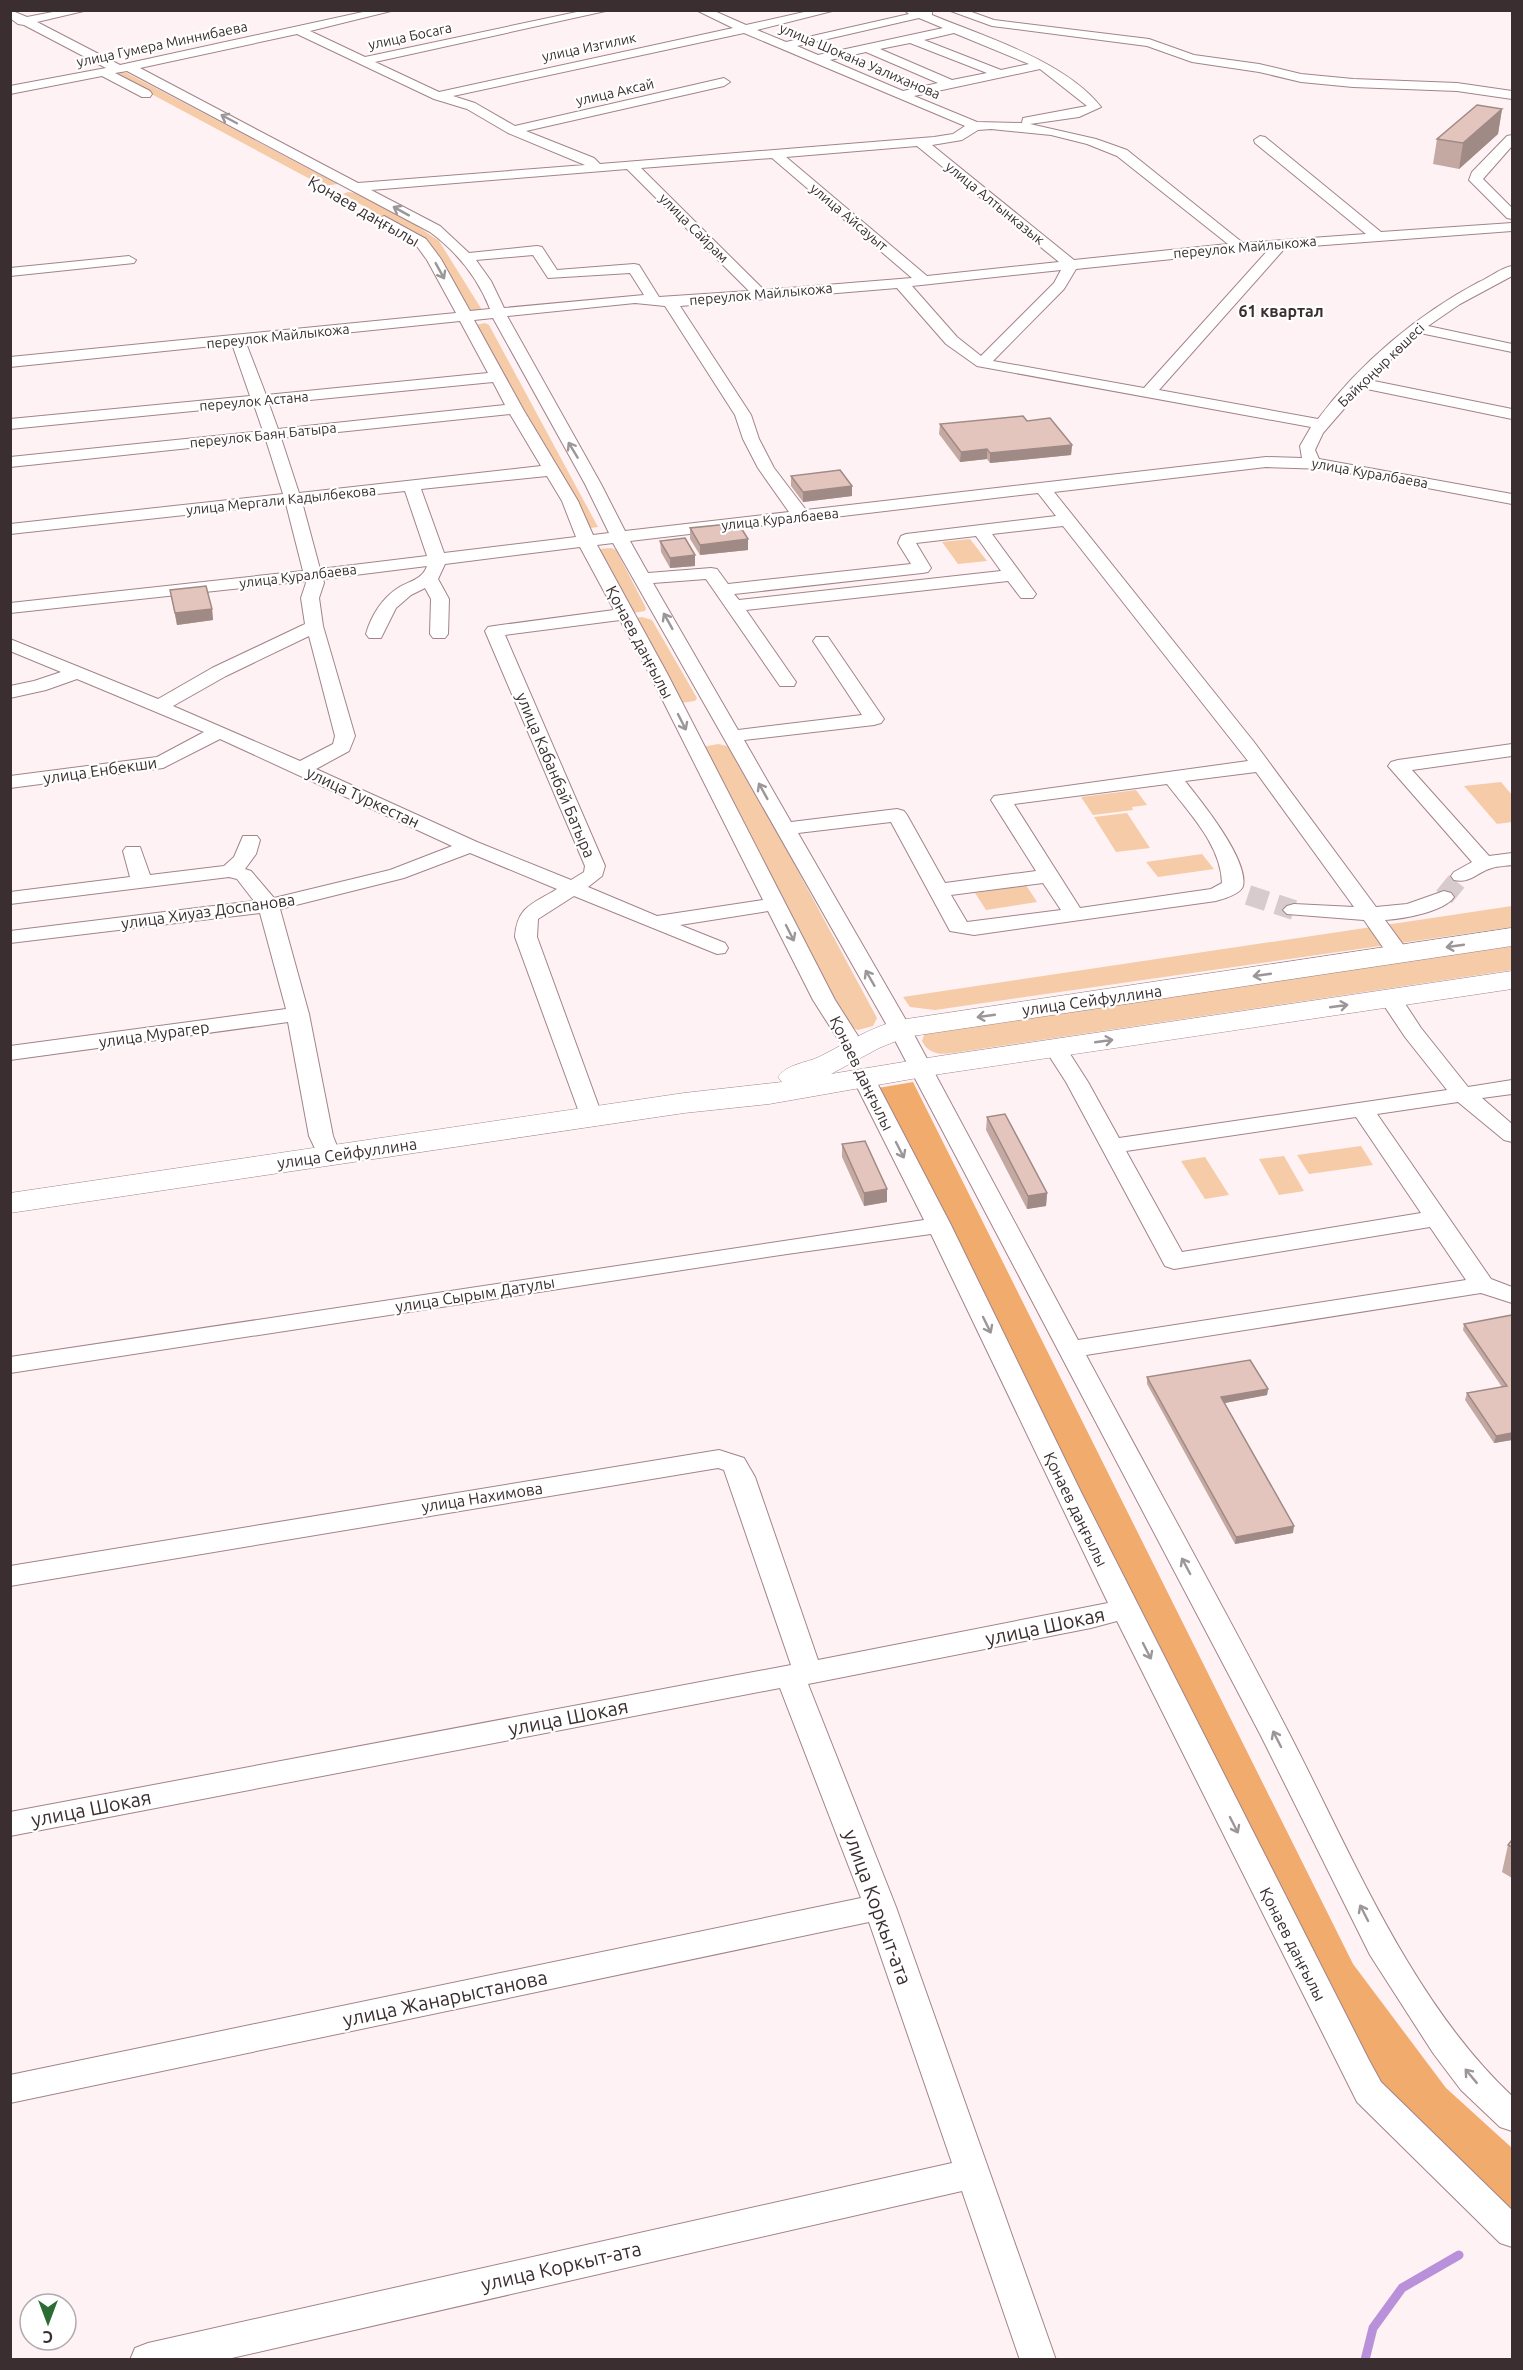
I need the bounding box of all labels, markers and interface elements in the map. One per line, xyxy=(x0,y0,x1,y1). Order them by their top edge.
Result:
street label: улица Гумера Миннибаева xyxy=(75,18,249,70)
street label: улица Босага xyxy=(367,19,453,53)
street label: улица Шокана Уалиханова xyxy=(777,20,943,102)
street label: улица Изгилик xyxy=(540,29,638,65)
street label: улица Аксай xyxy=(574,75,656,109)
one-way arrow xyxy=(221,113,239,124)
street label: улица Алтынказык xyxy=(942,158,1048,248)
street label: Қонаев даңғылы xyxy=(305,172,423,250)
street label: улица Айсауыт xyxy=(807,180,891,254)
street label: улица Сайрам xyxy=(656,190,732,266)
one-way arrow xyxy=(393,205,410,217)
street label: переулок Майлыкожа xyxy=(1173,233,1317,261)
one-way arrow xyxy=(434,262,446,279)
street label: переулок Майлыкожа xyxy=(689,280,833,308)
district label: 61 квартал xyxy=(1238,302,1324,320)
street label: Байқоңыр көшесі xyxy=(1335,320,1427,410)
street label: переулок Майлыкожа xyxy=(206,321,350,351)
street label: переулок Астана xyxy=(199,388,309,414)
street label: переулок Баян Батыра xyxy=(189,419,337,451)
one-way arrow xyxy=(567,442,578,460)
street label: улица Куралбаева xyxy=(1311,455,1429,491)
street label: улица Мергали Кадылбекова xyxy=(185,482,377,518)
street label: улица Куралбаева xyxy=(721,505,839,533)
street label: улица Куралбаева xyxy=(239,561,357,591)
street label: Қонаев даңғылы xyxy=(603,583,677,701)
one-way arrow xyxy=(662,612,673,630)
street label: улица Кабанбай Батыра xyxy=(513,690,599,860)
one-way arrow xyxy=(677,712,689,730)
street label: улица Енбекши xyxy=(42,753,158,787)
street label: улица Туркестан xyxy=(304,763,422,831)
one-way arrow xyxy=(757,783,769,800)
street label: улица Хиуаз Доспанова xyxy=(120,890,296,932)
one-way arrow xyxy=(785,923,796,941)
one-way arrow xyxy=(1445,940,1465,951)
one-way arrow xyxy=(1252,969,1272,980)
one-way arrow xyxy=(864,970,876,987)
street label: улица Сейфуллина xyxy=(1021,981,1163,1019)
one-way arrow xyxy=(1328,1000,1348,1011)
one-way arrow xyxy=(976,1010,996,1021)
street label: Қонаев даңғылы xyxy=(826,1013,898,1133)
street label: улица Мурагер xyxy=(98,1017,210,1051)
one-way arrow xyxy=(1094,1035,1114,1046)
street label: улица Сейфуллина xyxy=(276,1134,418,1172)
one-way arrow xyxy=(894,1141,906,1158)
street label: улица Сырым Датулы xyxy=(394,1272,556,1316)
one-way arrow xyxy=(981,1315,993,1333)
street label: Қонаев даңғылы xyxy=(1040,1449,1112,1569)
street label: улица Нахимова xyxy=(420,1479,544,1515)
one-way arrow xyxy=(1180,1558,1192,1575)
street label: улица Шокая xyxy=(983,1602,1107,1650)
one-way arrow xyxy=(1141,1641,1153,1659)
street label: улица Шокая xyxy=(506,1694,630,1740)
one-way arrow xyxy=(1271,1730,1282,1748)
street label: улица Шокая xyxy=(29,1785,153,1831)
one-way arrow xyxy=(1228,1816,1240,1833)
street label: улица Коркыт-ата xyxy=(839,1826,917,1988)
street label: Қонаев даңғылы xyxy=(1257,1884,1329,2004)
one-way arrow xyxy=(1358,1905,1369,1923)
street label: улица Жанарыстанова xyxy=(340,1965,550,2031)
one-way arrow xyxy=(1464,2068,1477,2084)
street label: улица Коркыт-ата xyxy=(479,2236,643,2296)
north arrow xyxy=(18,2292,78,2352)
text: С xyxy=(43,2328,53,2346)

